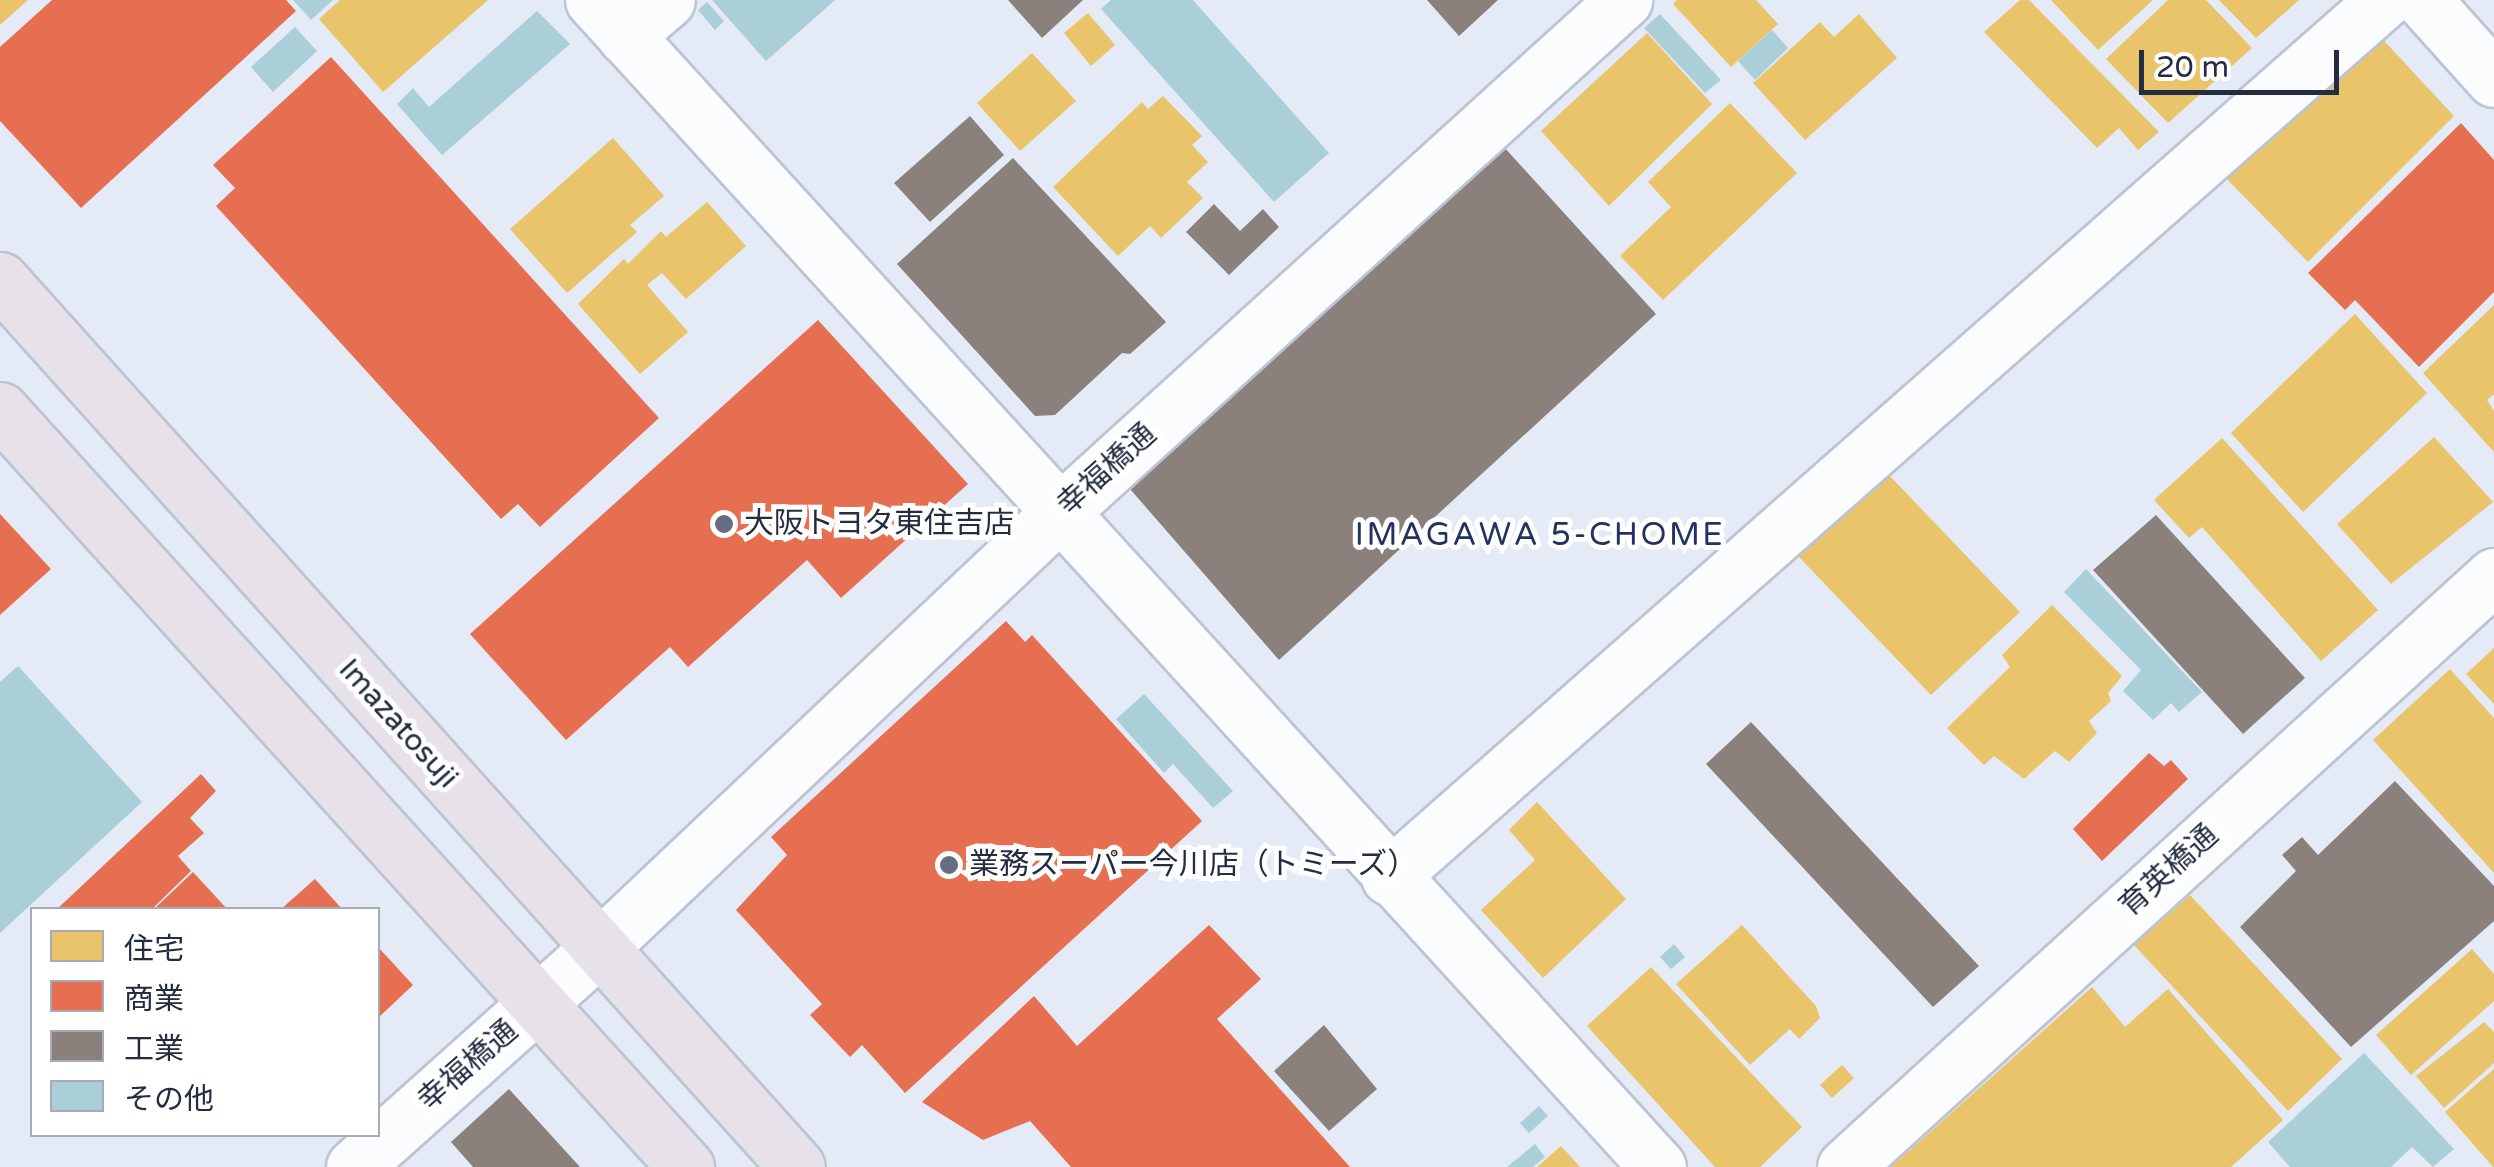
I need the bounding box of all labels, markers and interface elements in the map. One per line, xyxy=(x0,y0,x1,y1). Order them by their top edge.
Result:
scale bar xyxy=(2144,30,2344,92)
text: 20 m xyxy=(2156,49,2229,86)
street label: 幸福橋通 xyxy=(1050,416,1164,524)
place label: 大阪トヨタ東住吉店 xyxy=(744,506,1014,542)
marker: 大阪トヨタ東住吉店 xyxy=(713,513,735,535)
district label: IMAGAWA 5-CHOME xyxy=(1355,516,1725,554)
street label: Imazatosuji xyxy=(331,652,465,796)
street label: 育英橋通 xyxy=(2112,817,2226,925)
place label: 業務スーパー今川店（トミーズ） xyxy=(969,847,1419,883)
marker: 業務スーパー今川店（トミーズ） xyxy=(938,854,960,876)
legend xyxy=(30,907,380,1137)
text: 住宅 xyxy=(124,931,184,968)
text: 商業 xyxy=(124,981,184,1018)
street label: 幸福橋通 xyxy=(411,1013,525,1119)
text: 工業 xyxy=(124,1031,184,1068)
text: その他 xyxy=(124,1081,214,1118)

